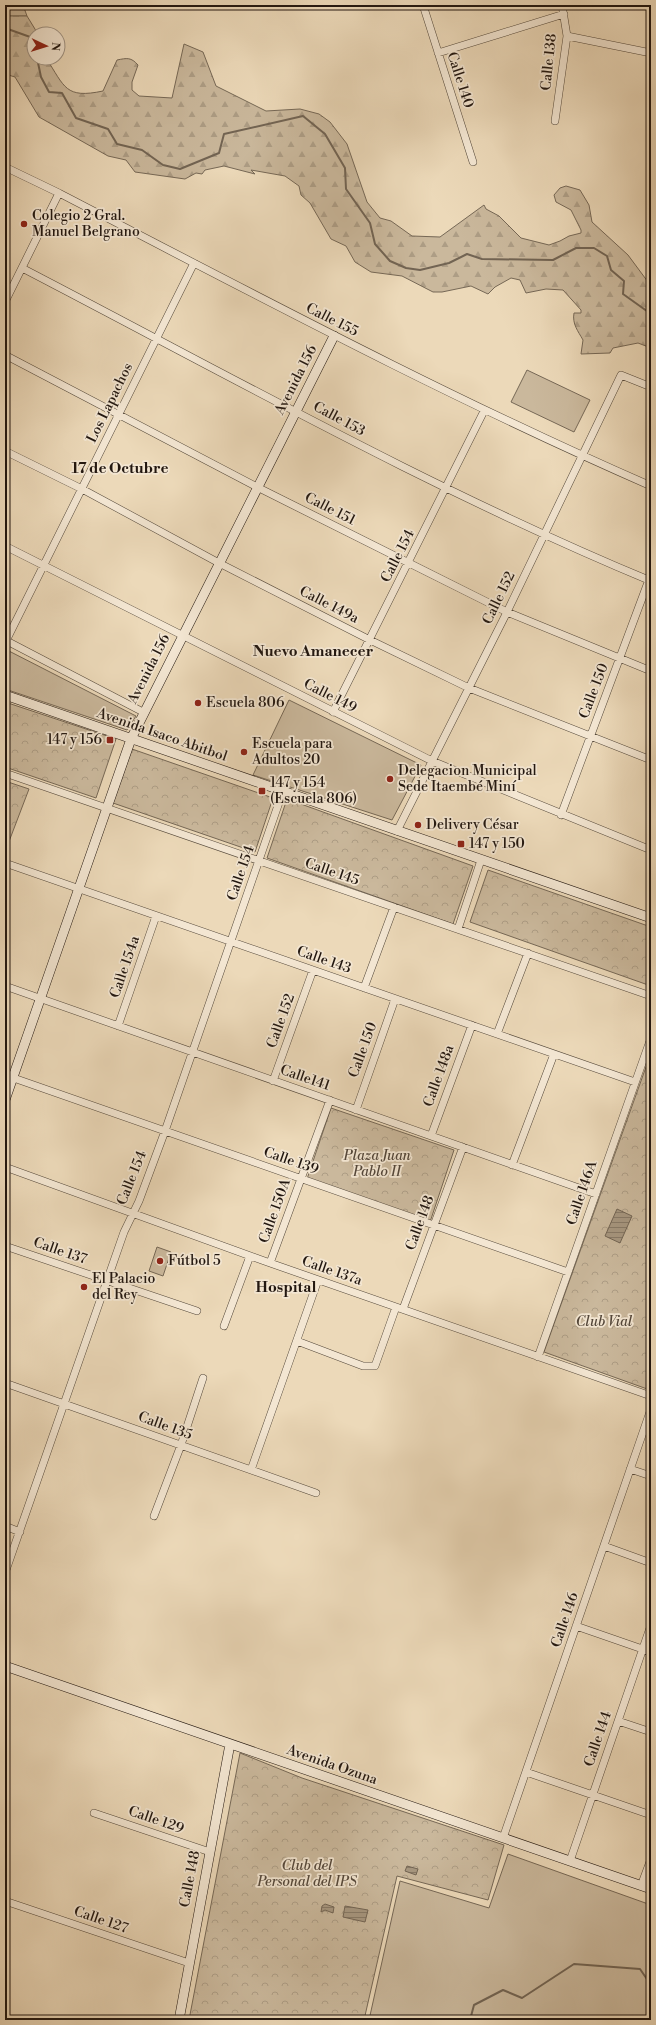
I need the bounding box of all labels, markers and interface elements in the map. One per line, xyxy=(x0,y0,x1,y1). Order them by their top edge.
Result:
north arrow xyxy=(26,26,66,66)
street label: Calle 138 xyxy=(537,33,561,91)
text: N xyxy=(48,42,62,52)
street label: Calle 140 xyxy=(442,50,478,110)
place label: Colegio 2 Gral. Manuel Belgrano xyxy=(32,207,140,241)
marker: Colegio 2 Gral. Manuel Belgrano xyxy=(19,219,29,229)
street label: Calle 155 xyxy=(303,299,361,341)
street label: Avenida 156 xyxy=(270,342,321,419)
street label: Los Lapachos xyxy=(83,360,137,446)
street label: Calle 153 xyxy=(310,398,368,440)
district label: 17 de Octubre xyxy=(71,459,169,478)
street label: Calle 151 xyxy=(302,489,358,529)
street label: Calle 154 xyxy=(377,526,419,586)
street label: Calle 152 xyxy=(478,569,520,627)
street label: Calle 149a xyxy=(296,582,363,628)
street label: Avenida 156 xyxy=(123,631,174,708)
district label: Nuevo Amanecer xyxy=(253,642,374,661)
street label: Calle 150 xyxy=(575,661,613,721)
street label: Calle 149 xyxy=(300,675,360,717)
place label: Escuela 806 xyxy=(206,694,285,712)
marker: Escuela 806 xyxy=(193,698,203,708)
street label: Avenida Isaco Abitbol xyxy=(93,704,230,766)
place label: 147 y 156 xyxy=(47,731,103,749)
marker: 147 y 156 xyxy=(105,735,115,745)
place label: Escuela para Adultos 20 xyxy=(251,735,333,769)
marker: Escuela para Adultos 20 xyxy=(239,747,249,757)
place label: Delegacion Municipal Sede Itaembé Miní xyxy=(398,762,537,796)
place label: 147 y 154 (Escuela 806) xyxy=(270,774,357,808)
marker: Delegacion Municipal Sede Itaembé Miní xyxy=(385,774,395,784)
marker: 147 y 154 (Escuela 806) xyxy=(257,786,267,796)
place label: Delivery César xyxy=(426,816,519,834)
marker: Delivery César xyxy=(413,820,423,830)
place label: 147 y 150 xyxy=(469,835,525,853)
marker: 147 y 150 xyxy=(456,839,466,849)
street label: Calle 154 xyxy=(223,843,259,903)
street label: Calle 145 xyxy=(302,854,362,890)
street label: Calle 154a xyxy=(106,933,144,1000)
street label: Calle 143 xyxy=(294,942,354,978)
street label: Calle 152 xyxy=(263,991,299,1051)
street label: Calle 150 xyxy=(345,1020,381,1080)
street label: Calle 148a xyxy=(420,1042,459,1109)
street label: Calle141 xyxy=(278,1061,332,1095)
street label: Calle 139 xyxy=(261,1143,321,1179)
park label: Plaza Juan Pablo II xyxy=(342,1147,411,1181)
street label: Calle 154 xyxy=(113,1148,151,1208)
street label: Calle 146A xyxy=(563,1158,602,1228)
street label: Calle 150A xyxy=(255,1176,295,1246)
street label: Calle 148 xyxy=(402,1193,438,1253)
street label: Calle 137 xyxy=(31,1233,89,1269)
place label: Fútbol 5 xyxy=(168,1252,221,1270)
street label: Calle 137a xyxy=(299,1252,365,1290)
marker: Fútbol 5 xyxy=(155,1256,165,1266)
place label: El Palacio del Rey xyxy=(92,1270,156,1304)
district label: Hospital xyxy=(256,1278,316,1297)
marker: El Palacio del Rey xyxy=(79,1282,89,1292)
park label: Club Vial xyxy=(576,1313,633,1331)
street label: Calle 135 xyxy=(135,1408,195,1444)
street label: Calle 146 xyxy=(547,1590,583,1650)
street label: Calle 144 xyxy=(580,1709,616,1769)
street label: Avenida Ozuna xyxy=(283,1741,381,1789)
street label: Calle 129 xyxy=(126,1802,186,1838)
street label: Calle 148 xyxy=(176,1849,204,1909)
park label: Club del Personal del IPS xyxy=(256,1857,358,1891)
street label: Calle 127 xyxy=(71,1902,131,1938)

